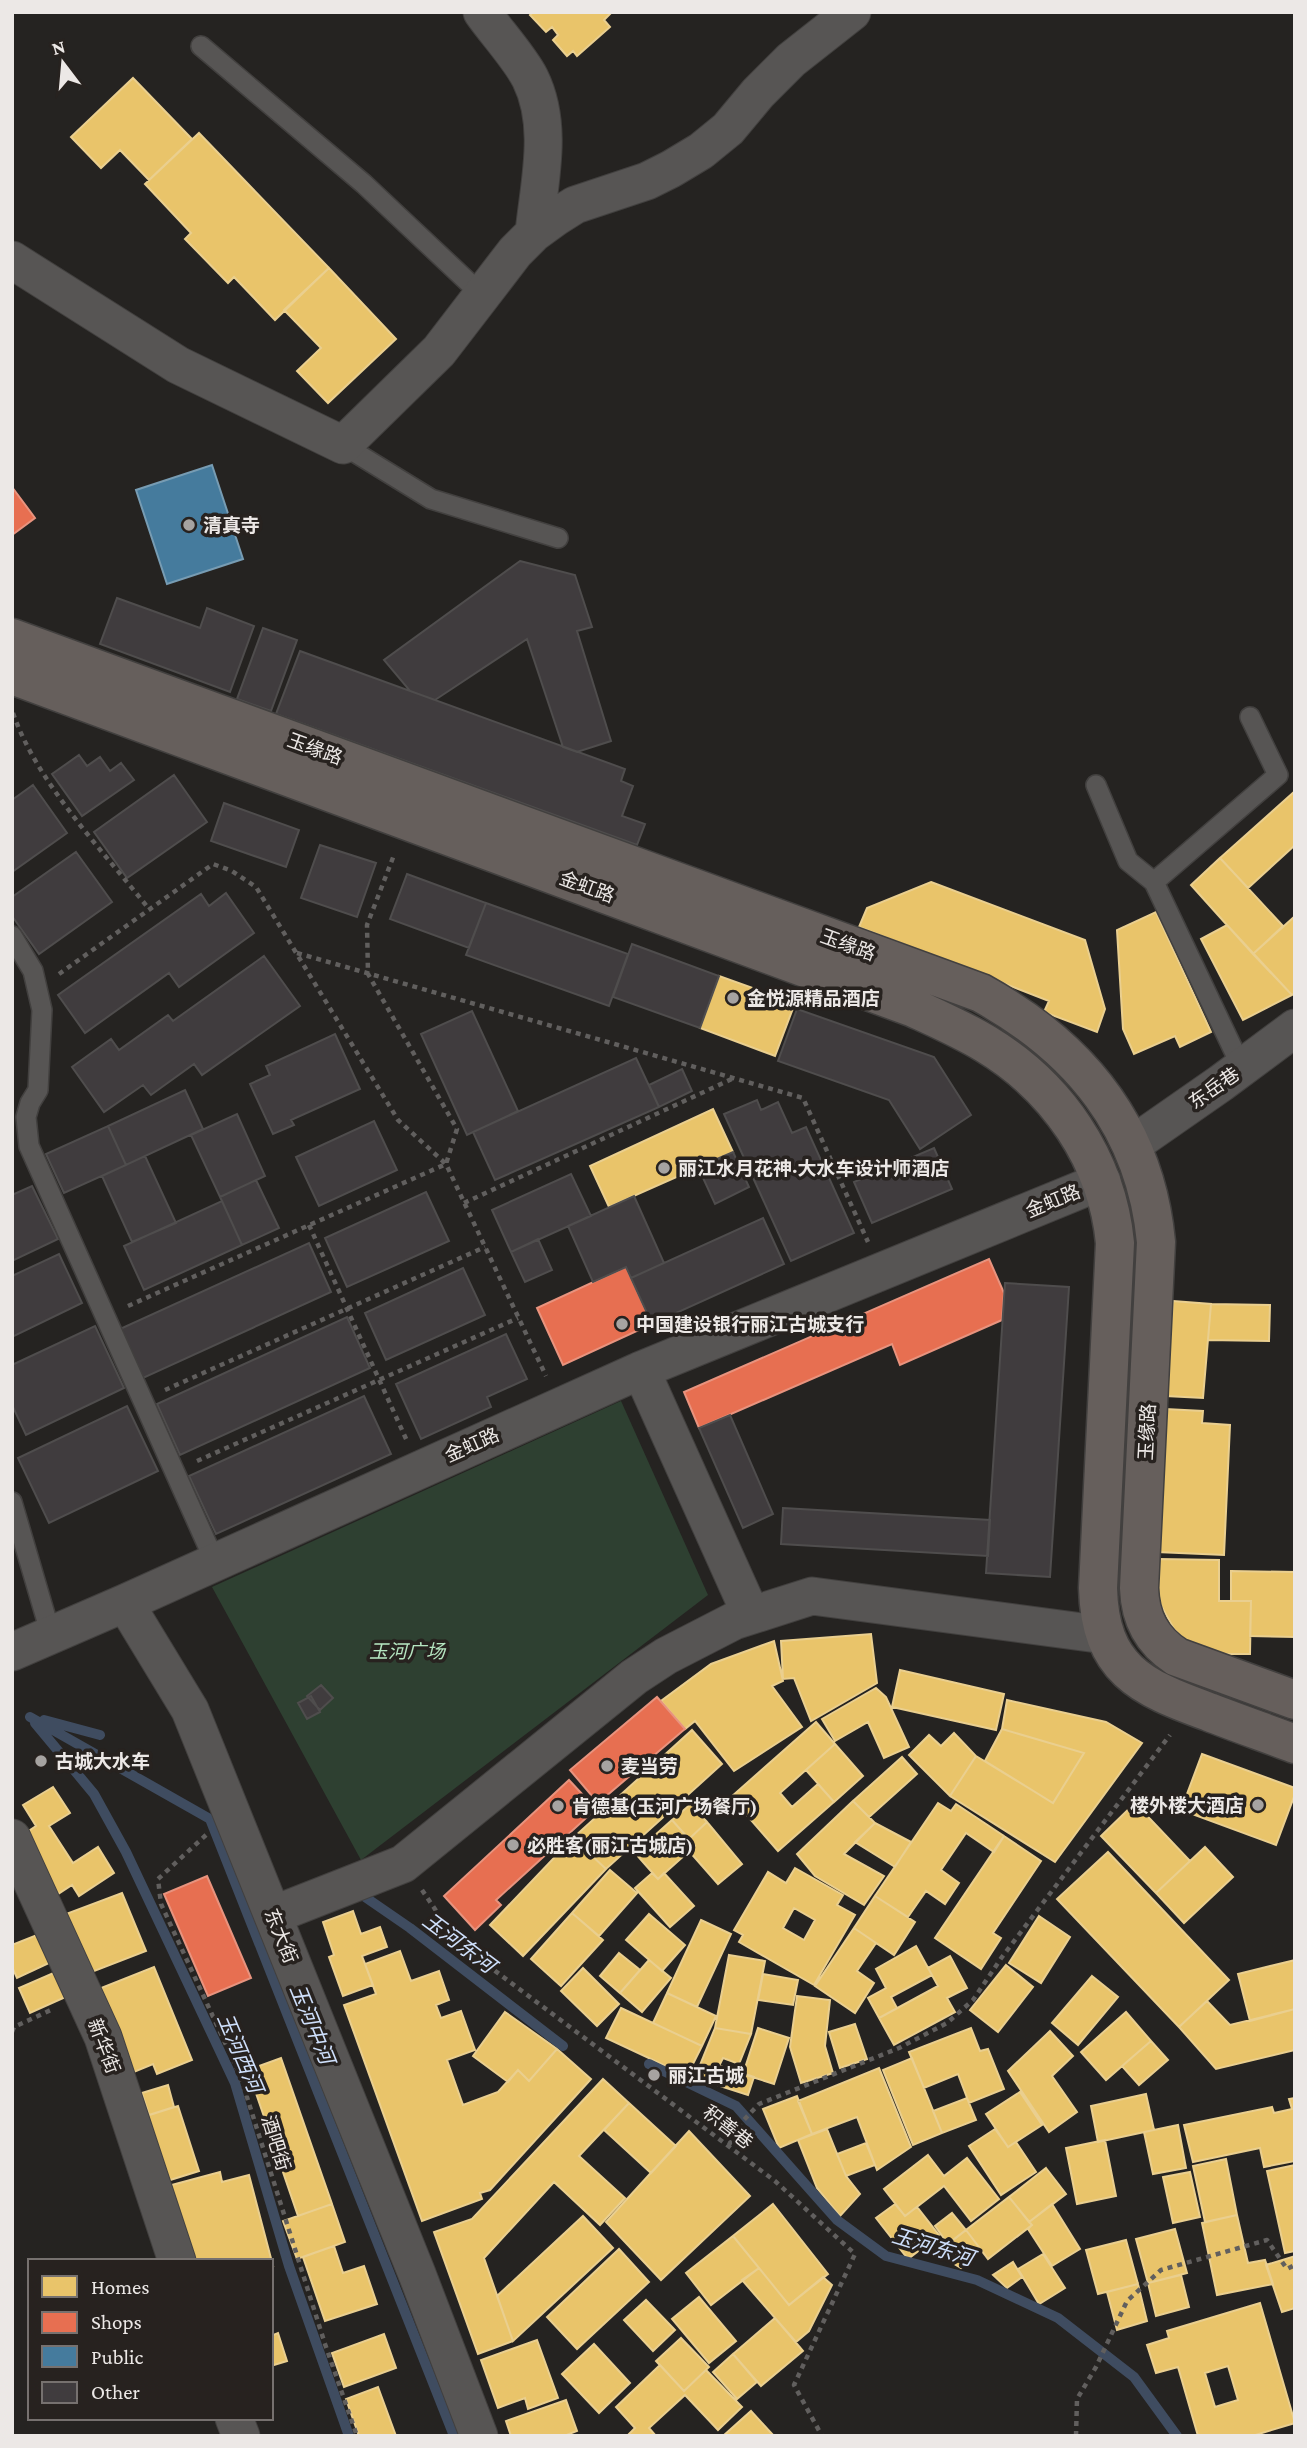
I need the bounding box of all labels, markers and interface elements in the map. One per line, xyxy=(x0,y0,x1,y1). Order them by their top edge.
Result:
north arrow xyxy=(28,28,98,98)
text: N xyxy=(49,35,68,59)
place label: 清真寺 xyxy=(203,515,260,536)
marker: 清真寺 xyxy=(181,517,197,533)
street label: 玉缘路 xyxy=(285,729,345,769)
street label: 金虹路 xyxy=(557,867,617,907)
street label: 玉缘路 xyxy=(818,925,878,965)
place label: 金悦源精品酒店 xyxy=(747,988,880,1009)
marker: 金悦源精品酒店 xyxy=(725,990,741,1006)
street label: 东岳巷 xyxy=(1185,1063,1243,1113)
place label: 丽江水月花神·大水车设计师酒店 xyxy=(678,1158,950,1179)
marker: 丽江水月花神·大水车设计师酒店 xyxy=(656,1160,672,1176)
street label: 金虹路 xyxy=(1023,1181,1083,1221)
place label: 中国建设银行丽江古城支行 xyxy=(636,1314,864,1335)
marker: 中国建设银行丽江古城支行 xyxy=(614,1316,630,1332)
street label: 玉缘路 xyxy=(1135,1403,1159,1461)
street label: 金虹路 xyxy=(442,1424,502,1466)
park label: 玉河广场 xyxy=(369,1641,447,1662)
place label: 古城大水车 xyxy=(55,1751,150,1772)
marker: 古城大水车 xyxy=(33,1753,49,1769)
place label: 麦当劳 xyxy=(621,1756,678,1777)
marker: 麦当劳 xyxy=(599,1758,615,1774)
place label: 楼外楼大酒店 xyxy=(1130,1795,1244,1816)
place label: 肯德基(玉河广场餐厅) xyxy=(572,1796,757,1818)
marker: 楼外楼大酒店 xyxy=(1250,1797,1266,1813)
marker: 肯德基(玉河广场餐厅) xyxy=(550,1798,566,1814)
place label: 必胜客(丽江古城店) xyxy=(527,1835,693,1857)
marker: 必胜客(丽江古城店) xyxy=(505,1837,521,1853)
street label: 东大街 xyxy=(261,1906,301,1966)
water label: 玉河东河 xyxy=(418,1908,503,1980)
water label: 玉河中河 xyxy=(285,1981,340,2071)
water label: 玉河西河 xyxy=(213,2010,269,2100)
street label: 新华街 xyxy=(84,2016,124,2076)
place label: 丽江古城 xyxy=(668,2065,744,2086)
marker: 丽江古城 xyxy=(646,2067,662,2083)
street label: 积善巷 xyxy=(699,2101,757,2153)
street label: 酒吧街 xyxy=(258,2113,294,2173)
water label: 玉河东河 xyxy=(889,2223,980,2272)
legend xyxy=(28,2259,273,2420)
text: Homes xyxy=(91,2275,150,2299)
text: Shops xyxy=(91,2310,142,2334)
text: Public xyxy=(91,2345,143,2369)
text: Other xyxy=(91,2380,141,2404)

